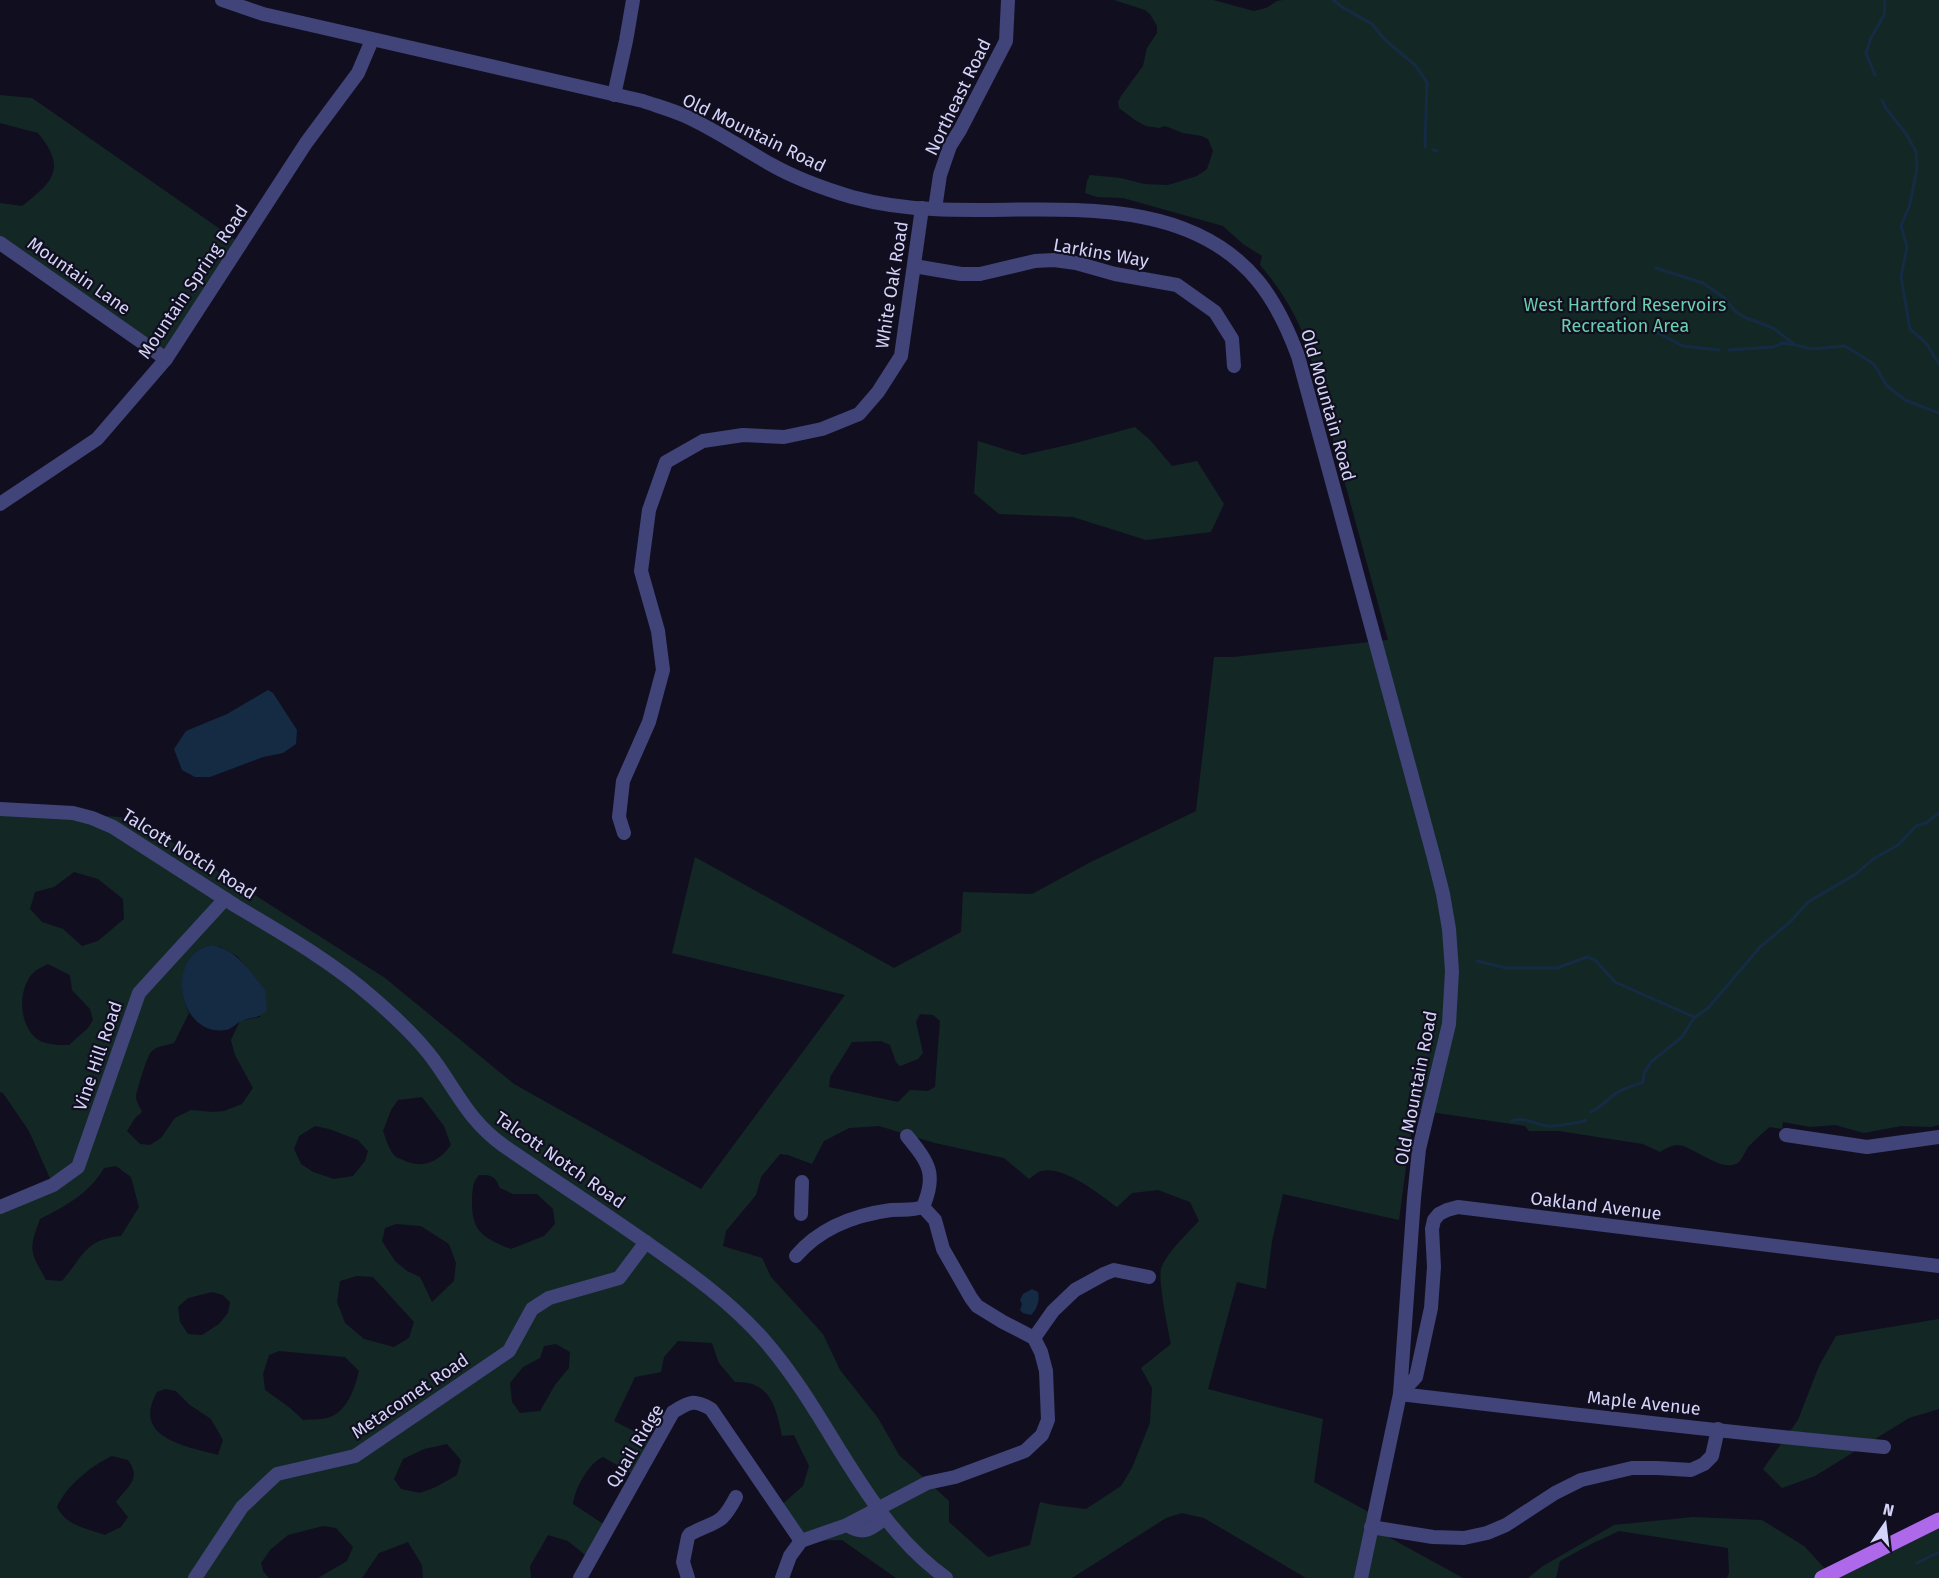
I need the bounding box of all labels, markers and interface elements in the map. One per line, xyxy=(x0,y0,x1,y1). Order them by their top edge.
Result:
street label: Northeast Road xyxy=(920,35,996,159)
street label: Old Mountain Road xyxy=(679,89,829,177)
street label: Mountain Spring Road xyxy=(133,201,253,363)
street label: White Oak Road xyxy=(871,220,913,350)
street label: Mountain Lane xyxy=(23,232,135,320)
street label: Larkins Way xyxy=(1052,234,1150,272)
park label: West Hartford Reservoirs Recreation Area xyxy=(1523,294,1727,337)
street label: Old Mountain Road xyxy=(1296,327,1360,483)
street label: Talcott Notch Road xyxy=(118,804,260,904)
street label: Vine Hill Road xyxy=(69,998,127,1114)
street label: Old Mountain Road xyxy=(1390,1009,1442,1167)
street label: Talcott Notch Road xyxy=(491,1107,629,1213)
street label: Oakland Avenue xyxy=(1529,1187,1663,1225)
street label: Metacomet Road xyxy=(347,1349,473,1443)
street label: Maple Avenue xyxy=(1586,1386,1702,1420)
street label: Quail Ridge xyxy=(602,1400,668,1492)
north arrow xyxy=(1855,1494,1915,1554)
text: N xyxy=(1881,1499,1896,1520)

